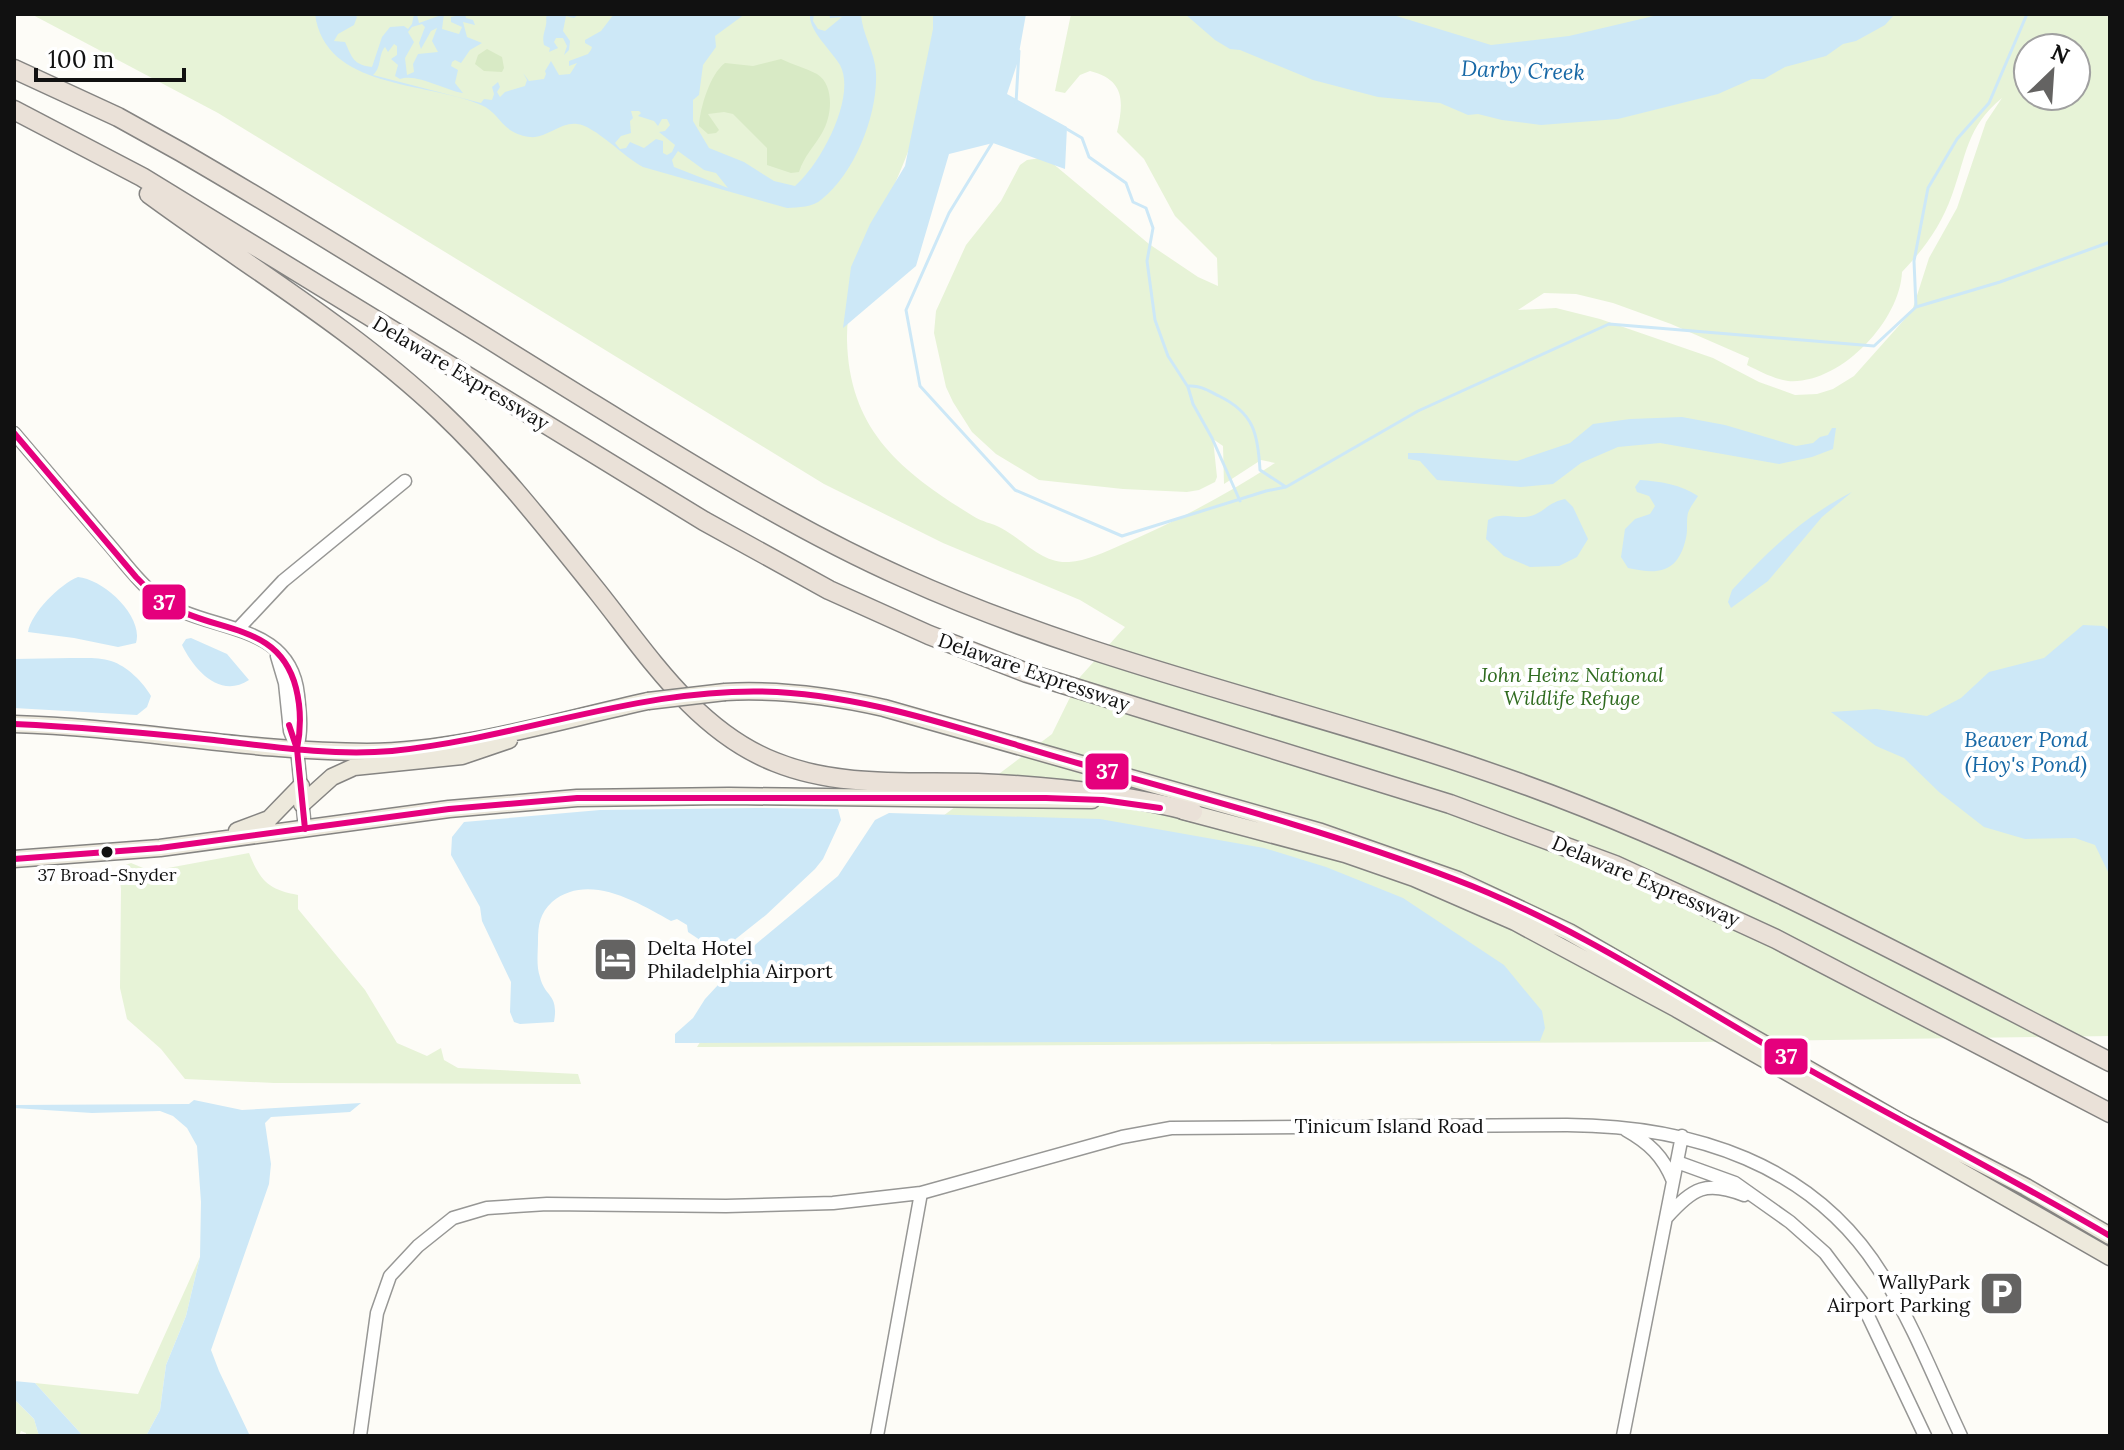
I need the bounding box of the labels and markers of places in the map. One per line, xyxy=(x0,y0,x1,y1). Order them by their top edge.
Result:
marker: 37 Broad-Snyder xyxy=(99,844,115,860)
place label: 37 Broad-Snyder xyxy=(37,863,177,886)
hotel icon: Delta Hotel Philadelphia Airport xyxy=(592,935,640,983)
place label: Delta Hotel Philadelphia Airport xyxy=(647,935,833,983)
place label: WallyPark Airport Parking xyxy=(1826,1269,1971,1317)
parking icon: WallyPark Airport Parking xyxy=(1977,1269,2025,1317)

